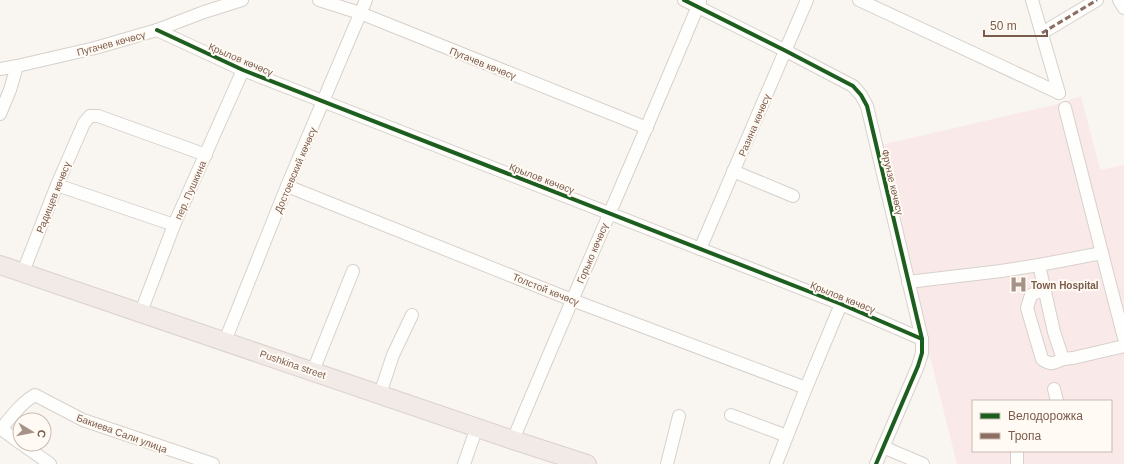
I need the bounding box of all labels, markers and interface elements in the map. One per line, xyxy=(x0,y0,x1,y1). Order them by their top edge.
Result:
scale bar xyxy=(984,12,1047,38)
text: 50 m xyxy=(990,19,1017,33)
street label: Пугачев көчөсү xyxy=(76,29,147,58)
street label: Крылов көчөсү xyxy=(207,41,275,78)
street label: Пугачев көчөсү xyxy=(448,45,518,82)
street label: Разина көчөсү xyxy=(736,92,773,158)
street label: Достоевский көчөсү xyxy=(272,126,319,215)
street label: Фрунзе көчөсү xyxy=(880,148,905,216)
street label: пер. Пушкина xyxy=(173,159,209,221)
street label: Радищев көчөсү xyxy=(34,160,73,234)
street label: Крылов көчөсү xyxy=(508,161,576,196)
street label: Горько көчөсү xyxy=(575,221,610,285)
street label: Толстой көчөсү xyxy=(511,271,581,308)
hospital icon: Town Hospital xyxy=(1008,275,1028,295)
street label: Крылов көчөсү xyxy=(809,279,877,315)
place label: Town Hospital xyxy=(1031,280,1099,291)
street label: Pushkina street xyxy=(258,348,327,381)
legend xyxy=(972,400,1112,452)
text: Велодорожка xyxy=(1008,409,1083,423)
north arrow xyxy=(12,412,52,452)
street label: Бакиева Сали улица xyxy=(75,412,169,455)
text: С xyxy=(35,429,48,439)
text: Тропа xyxy=(1008,429,1042,443)

